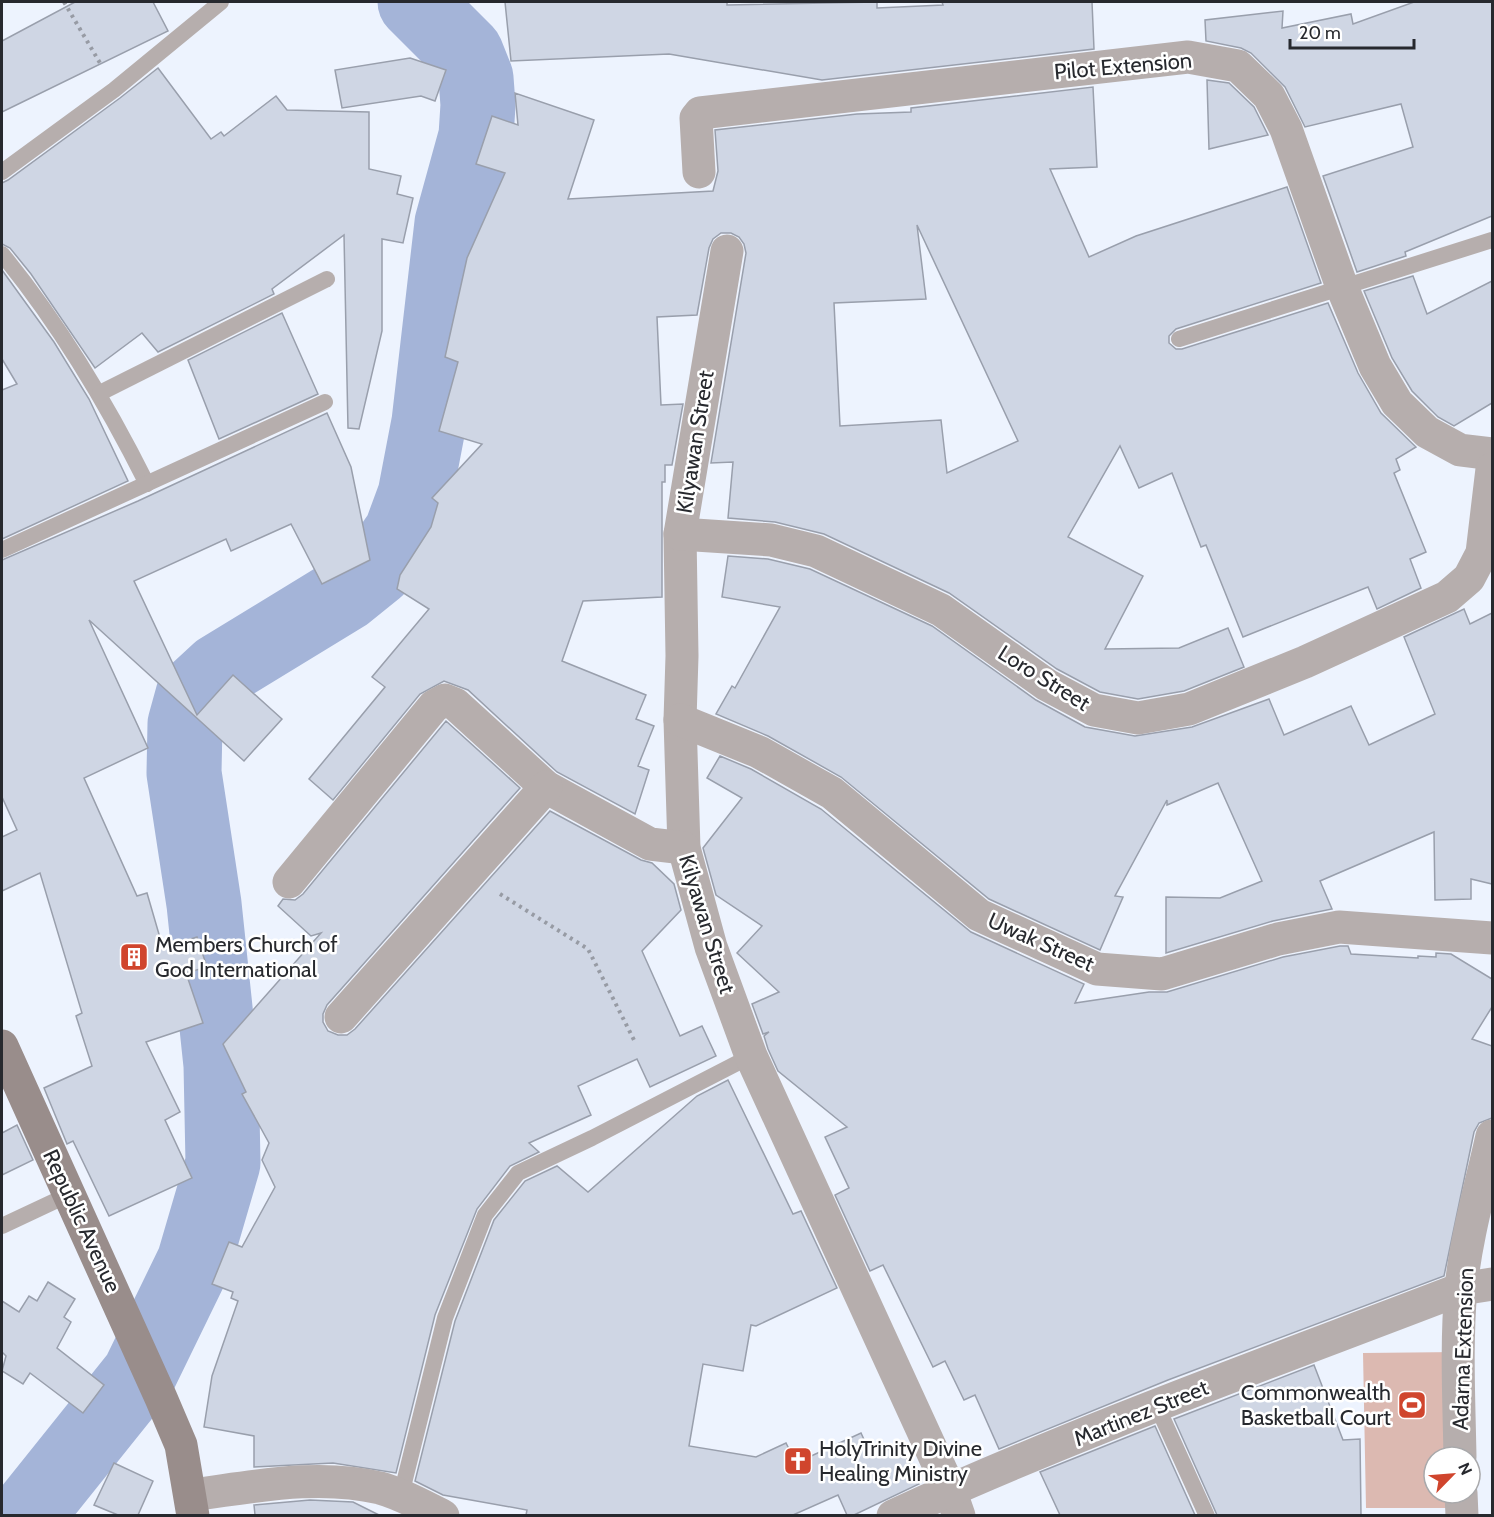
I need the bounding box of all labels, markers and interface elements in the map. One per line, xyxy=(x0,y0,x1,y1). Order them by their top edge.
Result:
scale bar xyxy=(1290,12,1414,50)
text: 20 m xyxy=(1299,22,1341,44)
street label: Pilot Extension xyxy=(1053,47,1193,85)
street label: Kilyawan Street xyxy=(670,368,720,515)
street label: Loro Street xyxy=(993,639,1095,717)
street label: Kilyawan Street xyxy=(673,851,741,997)
street label: Uwak Street xyxy=(984,907,1099,978)
place label: Members Church of God International xyxy=(155,931,337,983)
building icon: Members Church of God International xyxy=(118,941,150,973)
street label: Republic Avenue xyxy=(37,1145,127,1297)
street label: Adarna Extension xyxy=(1447,1267,1479,1431)
street label: Martinez Street xyxy=(1070,1374,1213,1452)
place label: Commonwealth Basketball Court xyxy=(1241,1379,1392,1431)
sports icon: Commonwealth Basketball Court xyxy=(1396,1389,1428,1421)
place label: HolyTrinity Divine Healing Ministry xyxy=(819,1435,982,1487)
church icon: HolyTrinity Divine Healing Ministry xyxy=(782,1445,814,1477)
north arrow xyxy=(1422,1445,1482,1505)
text: N xyxy=(1454,1460,1476,1478)

